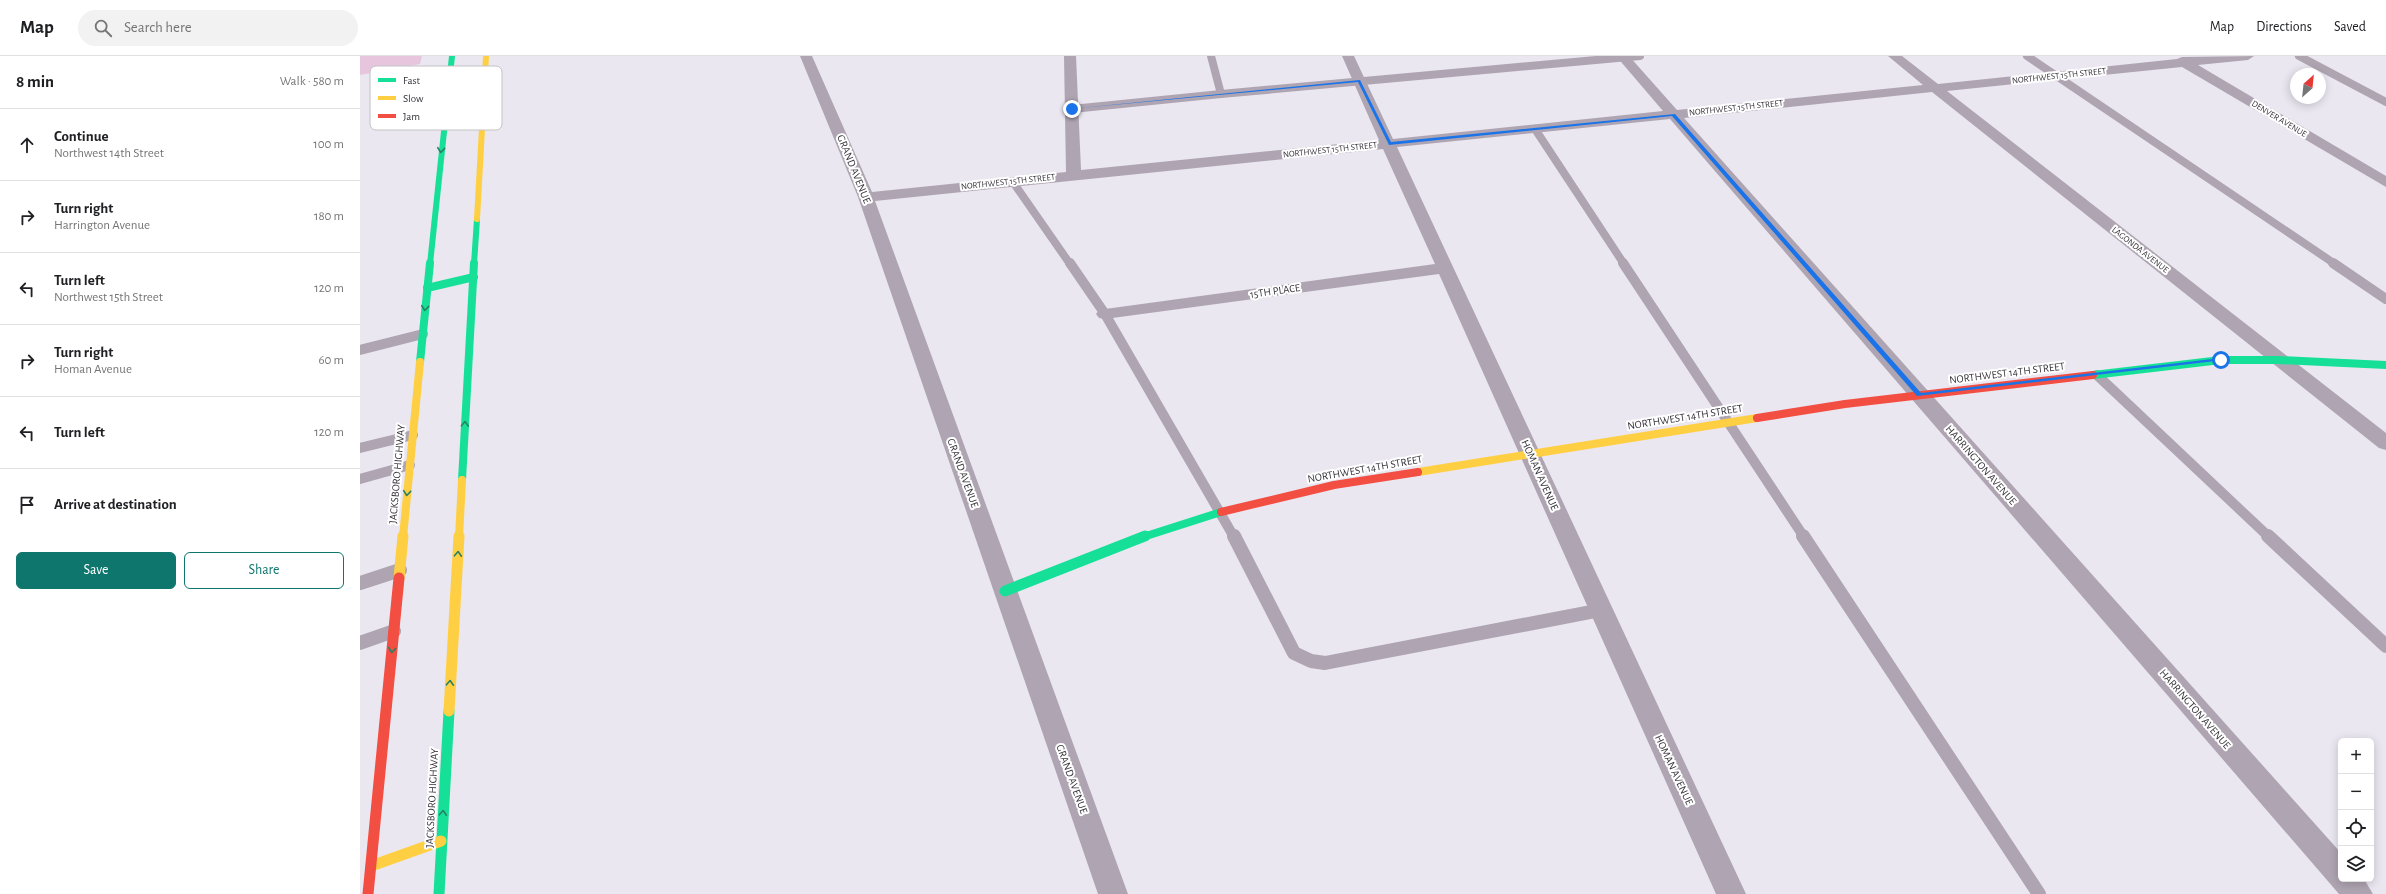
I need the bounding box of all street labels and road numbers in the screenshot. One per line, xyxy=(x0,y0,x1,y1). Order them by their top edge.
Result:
street label: NORTHWEST 15TH STREET xyxy=(2011,67,2107,85)
street label: NORTHWEST 15TH STREET xyxy=(1688,99,1784,117)
street label: DENVER AVENUE xyxy=(2250,99,2309,139)
street label: GRAND AVENUE xyxy=(835,133,873,205)
street label: NORTHWEST 15TH STREET xyxy=(1282,141,1378,159)
street label: NORTHWEST 15TH STREET xyxy=(960,173,1056,191)
street label: LAGONDA AVENUE xyxy=(2110,225,2170,275)
street label: 15TH PLACE xyxy=(1249,282,1302,300)
street label: NORTHWEST 14TH STREET xyxy=(1949,360,2066,386)
street label: NORTHWEST 14TH STREET xyxy=(1627,402,1744,432)
street label: HARRINGTON AVENUE xyxy=(1944,423,2019,507)
street label: JACKSBORO HIGHWAY xyxy=(387,424,407,524)
street label: GRAND AVENUE xyxy=(945,437,981,510)
street label: HOMAN AVENUE xyxy=(1520,438,1561,513)
street label: NORTHWEST 14TH STREET xyxy=(1307,453,1424,485)
street label: HARRINGTON AVENUE xyxy=(2158,667,2233,751)
street label: HOMAN AVENUE xyxy=(1653,733,1695,807)
street label: GRAND AVENUE xyxy=(1054,743,1090,816)
street label: JACKSBORO HIGHWAY xyxy=(424,748,440,848)

